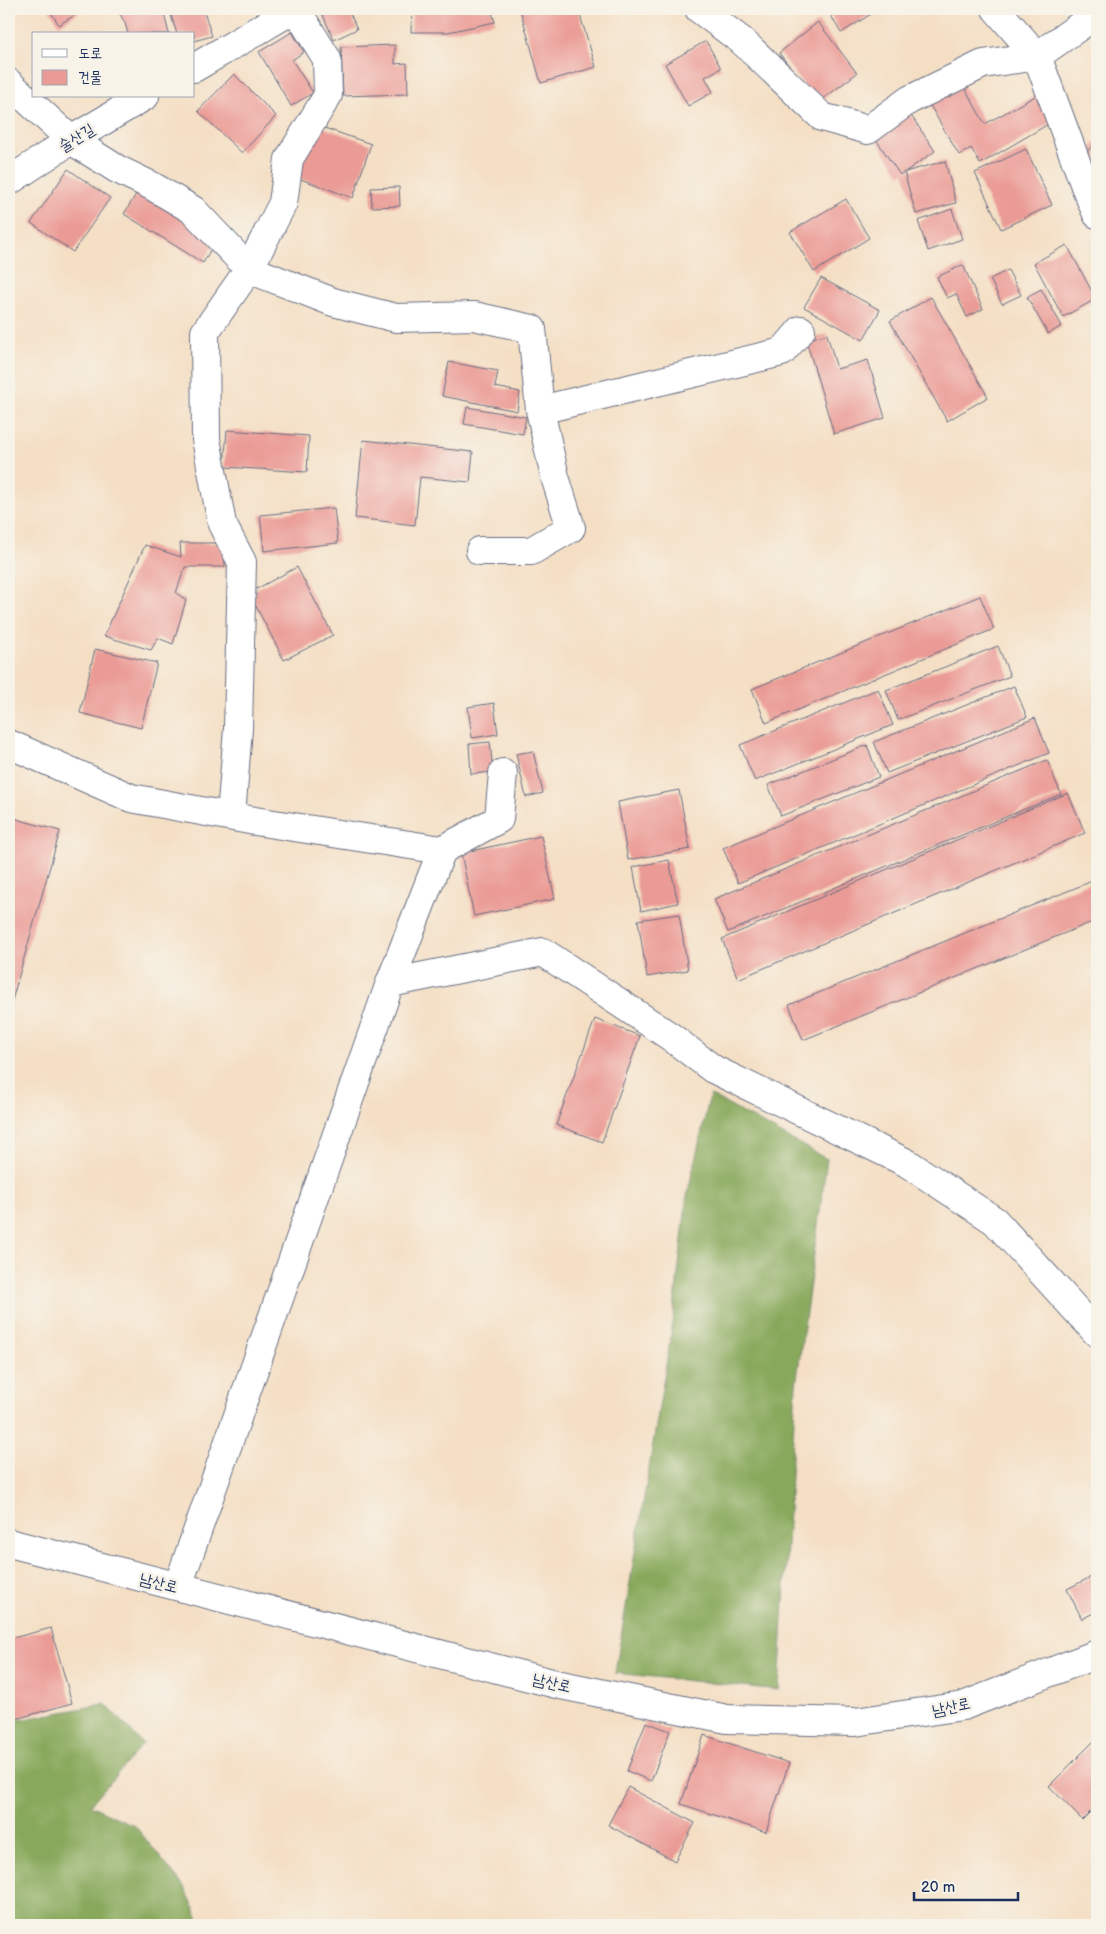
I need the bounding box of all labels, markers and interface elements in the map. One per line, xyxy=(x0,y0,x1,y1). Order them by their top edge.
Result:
legend xyxy=(32,32,195,98)
text: 도로 xyxy=(78,44,102,63)
text: 건물 xyxy=(78,68,102,87)
street label: 술산길 xyxy=(55,120,98,157)
street label: 남산로 xyxy=(138,1570,180,1597)
street label: 남산로 xyxy=(531,1670,573,1697)
street label: 남산로 xyxy=(930,1694,972,1721)
scale bar xyxy=(914,1869,1017,1901)
text: 20 m xyxy=(921,1878,955,1897)

